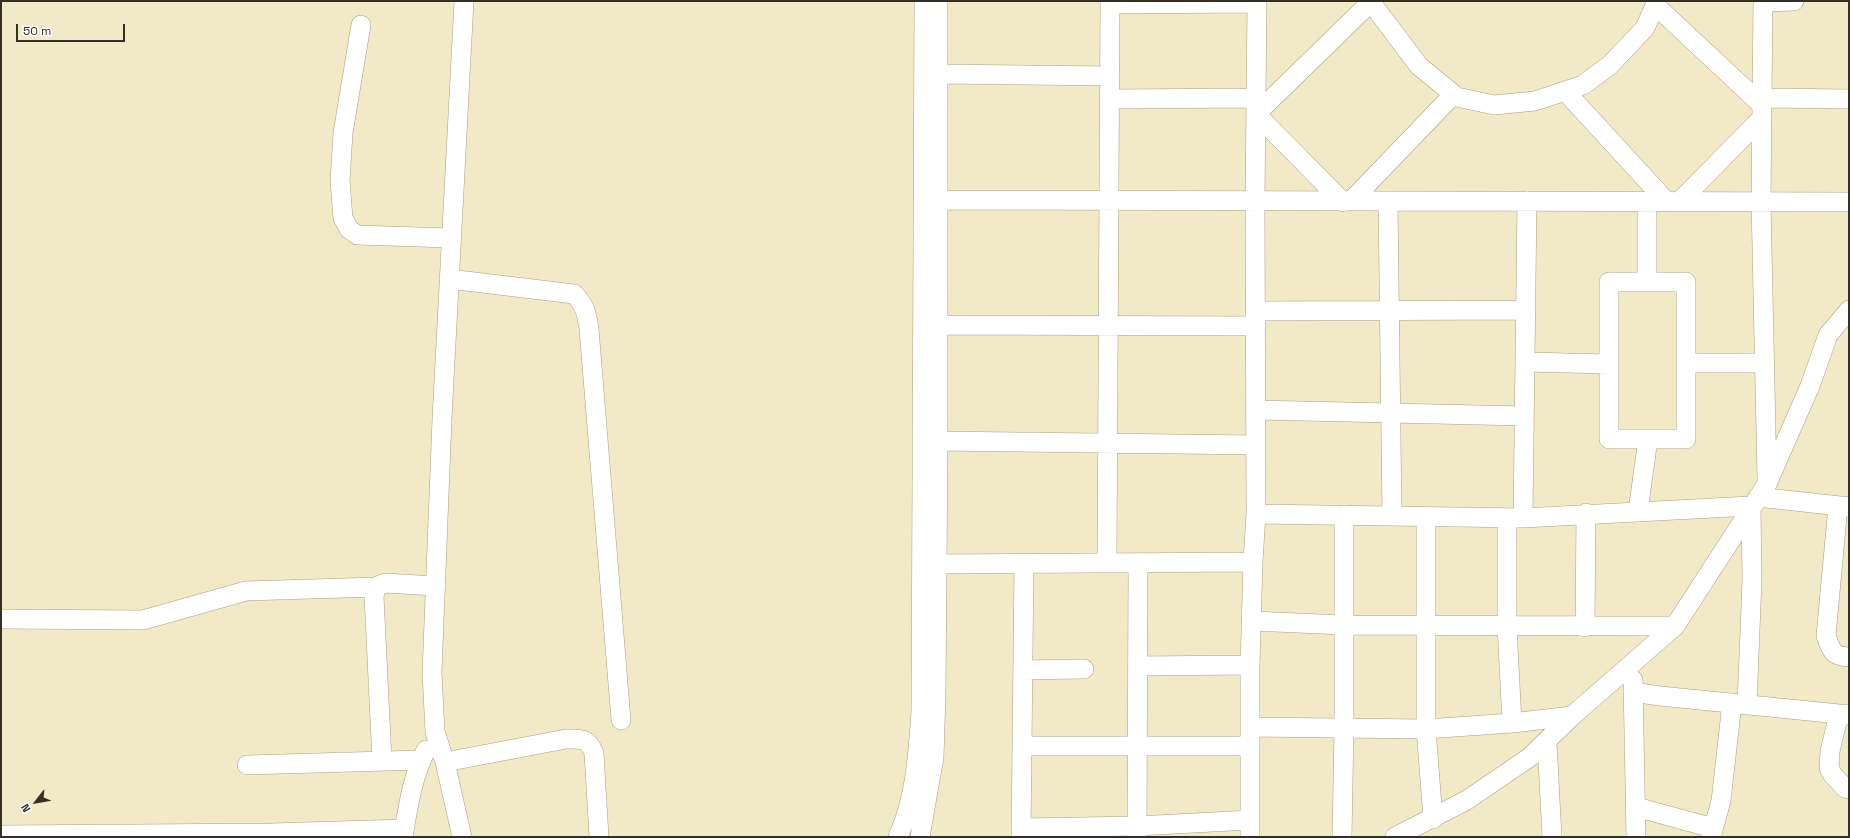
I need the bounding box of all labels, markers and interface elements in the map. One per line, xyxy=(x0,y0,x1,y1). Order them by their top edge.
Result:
scale bar xyxy=(18,16,127,42)
text: 50 m xyxy=(23,23,51,39)
north arrow xyxy=(16,782,56,822)
text: N xyxy=(18,801,34,815)

